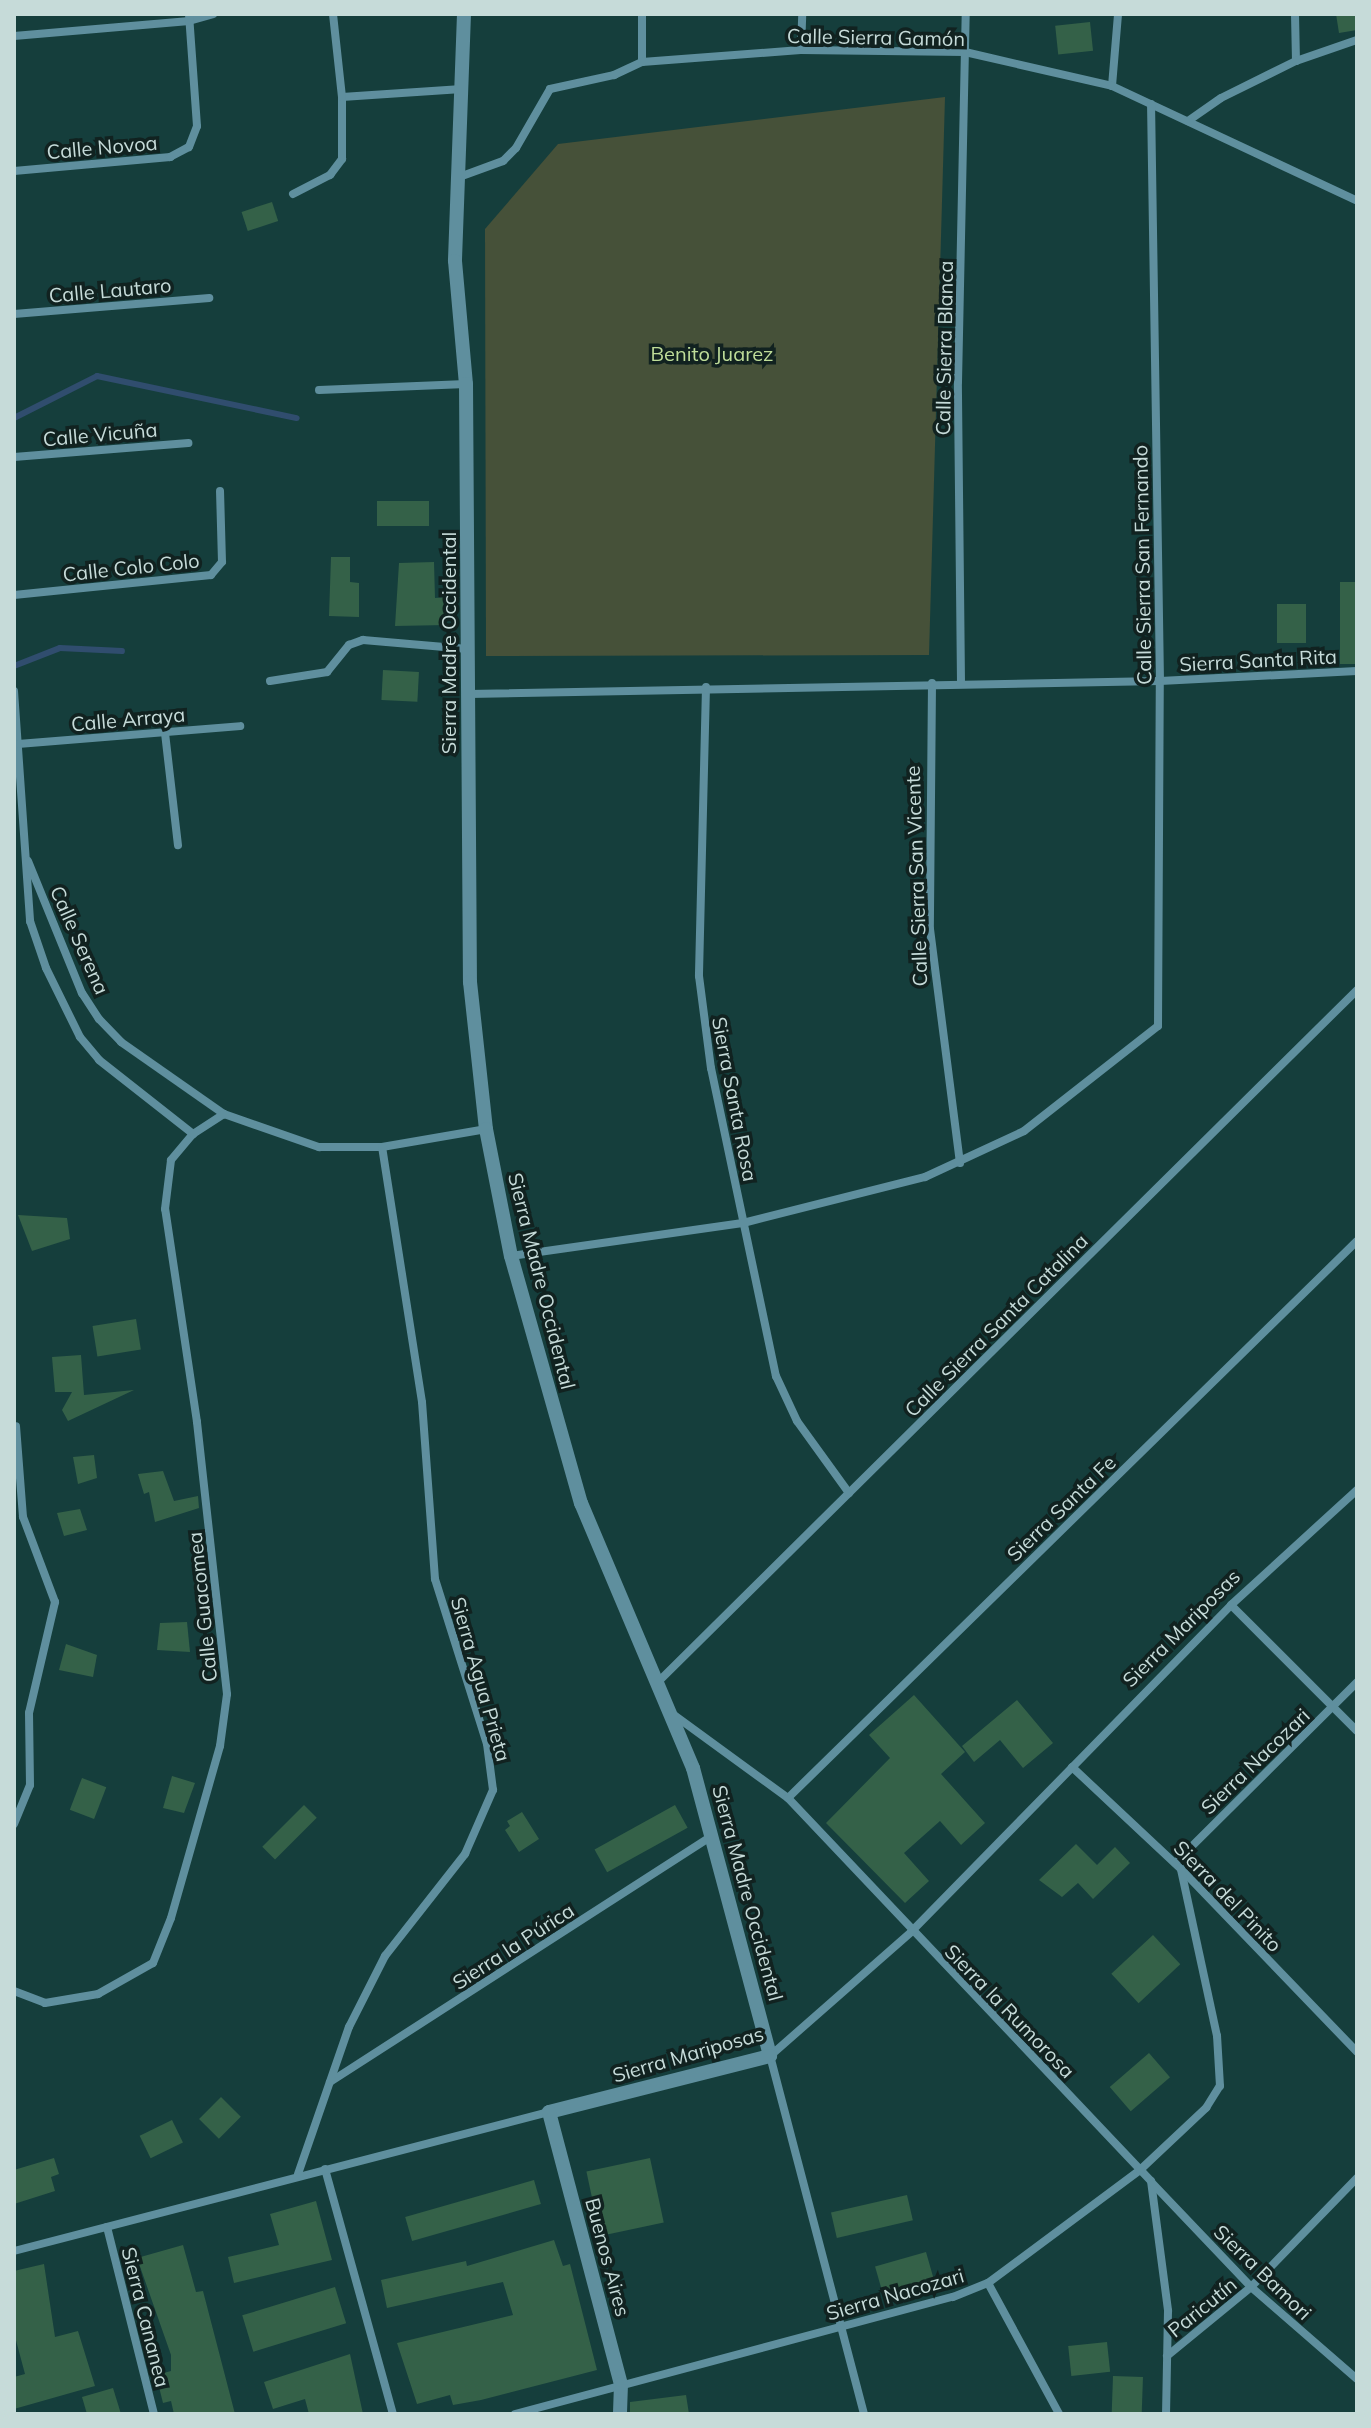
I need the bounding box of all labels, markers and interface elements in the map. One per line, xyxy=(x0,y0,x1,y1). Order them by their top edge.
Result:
street label: Calle Sierra Gamón xyxy=(787,23,965,51)
street label: Calle Novoa xyxy=(46,130,158,164)
street label: Calle Sierra Blanca xyxy=(930,260,958,436)
street label: Calle Lautaro xyxy=(48,273,172,307)
park label: Benito Juarez xyxy=(651,341,773,365)
street label: Calle Vicuña xyxy=(42,417,158,451)
street label: Calle Sierra San Fernando xyxy=(1128,445,1156,685)
street label: Sierra Madre Occidental xyxy=(436,532,460,754)
street label: Calle Colo Colo xyxy=(61,548,201,586)
street label: Sierra Santa Rita xyxy=(1179,644,1337,676)
street label: Calle Arraya xyxy=(70,702,186,736)
street label: Calle Sierra San Vicente xyxy=(900,765,932,987)
street label: Calle Serena xyxy=(45,882,115,998)
street label: Sierra Santa Rosa xyxy=(707,1015,763,1183)
street label: Sierra Madre Occidental xyxy=(503,1170,581,1392)
street label: Calle Sierra Santa Catalina xyxy=(900,1229,1092,1421)
street label: Sierra Santa Fe xyxy=(1002,1450,1120,1566)
street label: Calle Guacomea xyxy=(182,1531,222,1683)
street label: Sierra Mariposas xyxy=(1117,1564,1245,1692)
street label: Sierra Agua Prieta xyxy=(446,1594,516,1764)
street label: Sierra Nacozari xyxy=(1196,1703,1314,1819)
street label: Sierra Madre Occidental xyxy=(708,1783,788,2003)
street label: Sierra del Pinito xyxy=(1169,1835,1287,1957)
street label: Sierra la Púrica xyxy=(448,1898,578,1994)
street label: Sierra la Rumorosa xyxy=(940,1939,1080,2083)
street label: Sierra Mariposas xyxy=(610,2021,766,2087)
street label: Buenos Aires xyxy=(581,2195,635,2319)
street label: Sierra Bamori xyxy=(1209,2219,1317,2325)
street label: Sierra Cananea xyxy=(117,2245,175,2389)
street label: Sierra Nacozari xyxy=(823,2263,967,2325)
street label: Paricutín xyxy=(1163,2272,1241,2342)

